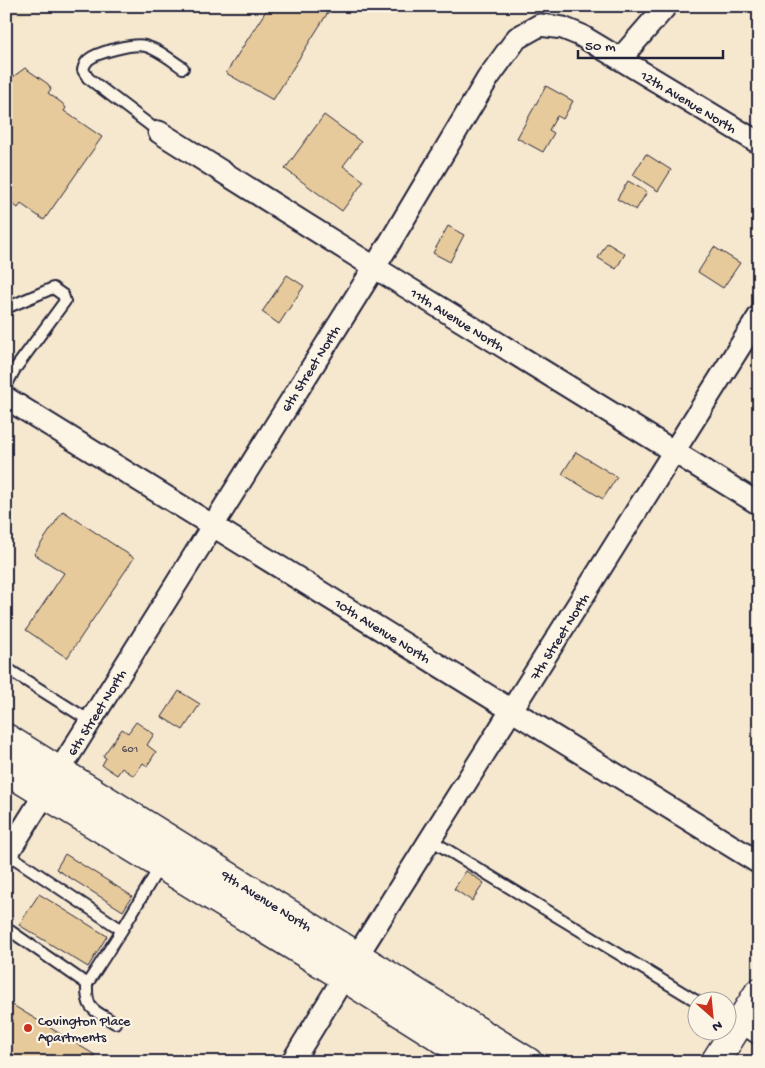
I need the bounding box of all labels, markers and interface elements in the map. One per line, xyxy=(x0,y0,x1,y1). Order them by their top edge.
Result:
scale bar xyxy=(578,28,722,60)
text: 50 m xyxy=(585,38,616,56)
street label: 12th Avenue North xyxy=(636,67,739,139)
street label: 11th Avenue North xyxy=(406,285,507,357)
street label: 6th Street North xyxy=(279,322,346,416)
street label: 7th Street North xyxy=(527,590,595,685)
street label: 10th Avenue North xyxy=(330,595,433,669)
street label: 6th Street North xyxy=(65,666,132,760)
house number: 601 xyxy=(122,744,138,756)
street label: 9th Avenue North xyxy=(216,867,315,937)
north arrow xyxy=(688,990,738,1040)
place label: Covington Place Apartments xyxy=(38,1014,131,1047)
text: N xyxy=(709,1016,725,1035)
marker: Covington Place Apartments xyxy=(22,1022,34,1034)

